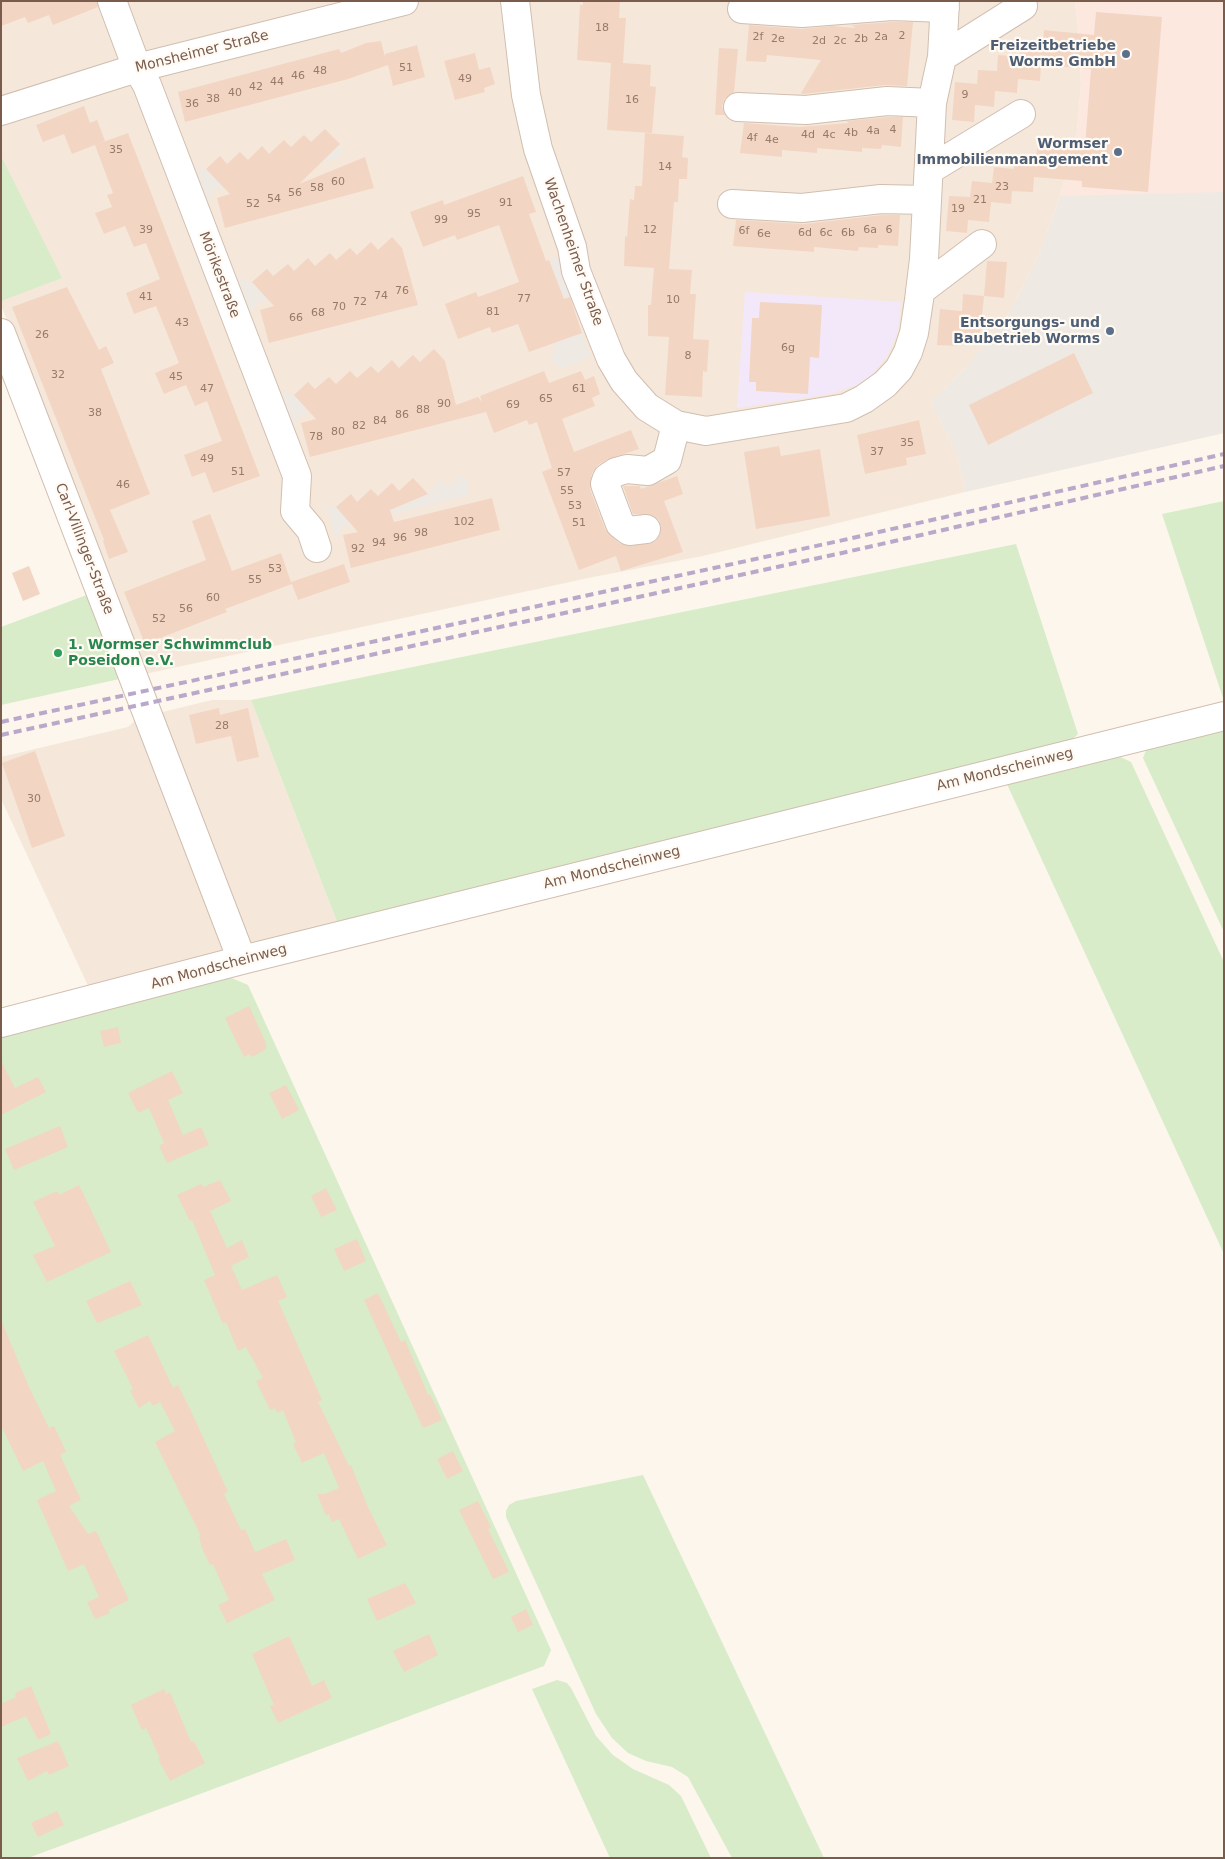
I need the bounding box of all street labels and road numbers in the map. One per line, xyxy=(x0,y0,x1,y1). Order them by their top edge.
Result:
street label: Monsheimer Straße xyxy=(134,27,270,77)
street label: Wachenheimer Straße xyxy=(540,176,606,328)
street label: Mörikestraße xyxy=(195,229,243,321)
street label: Carl-Villinger-Straße xyxy=(51,481,117,617)
street label: Am Mondscheinweg xyxy=(935,745,1075,795)
street label: Am Mondscheinweg xyxy=(542,843,682,893)
street label: Am Mondscheinweg xyxy=(149,941,289,993)

